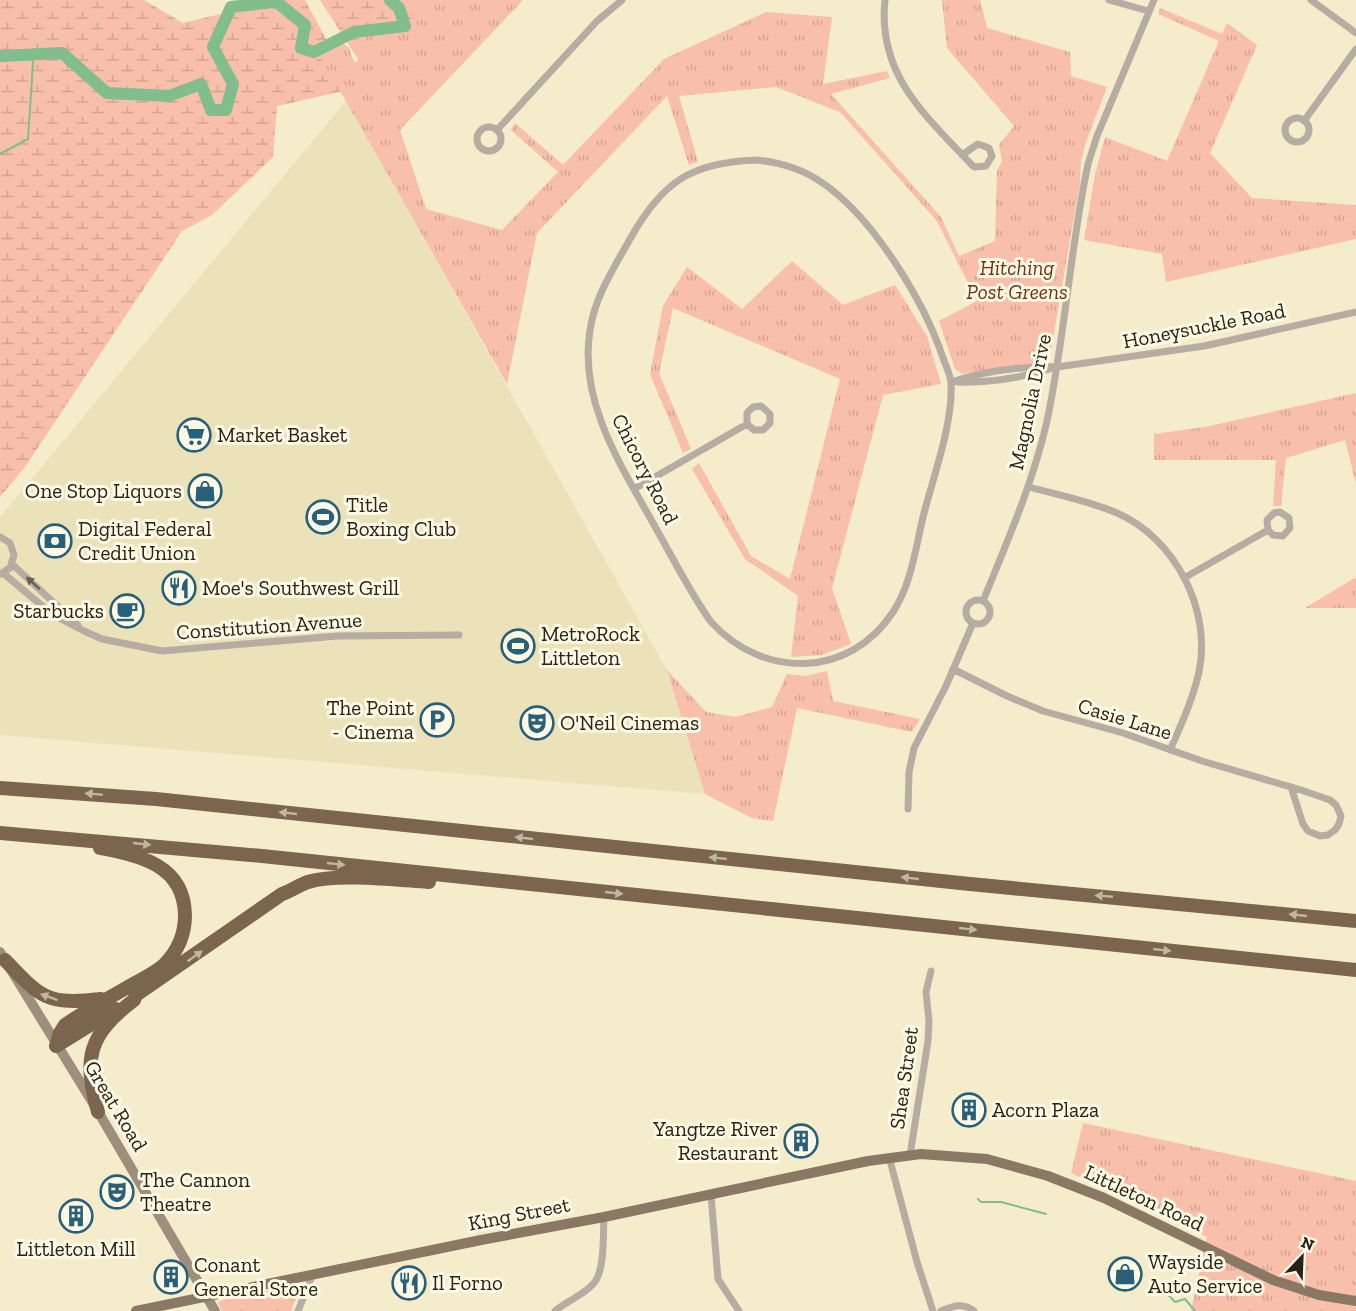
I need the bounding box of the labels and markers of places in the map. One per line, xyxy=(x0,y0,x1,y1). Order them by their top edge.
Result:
supermarket icon: Market Basket xyxy=(176,417,212,453)
place label: Market Basket xyxy=(217,422,348,447)
shop icon: One Stop Liquors xyxy=(187,473,223,509)
place label: One Stop Liquors xyxy=(25,478,182,503)
place label: Title Boxing Club xyxy=(346,492,456,541)
sports icon: Title Boxing Club xyxy=(305,499,341,535)
place label: Digital Federal Credit Union xyxy=(78,516,212,565)
bank icon: Digital Federal Credit Union xyxy=(37,523,73,559)
restaurant icon: Moe's Southwest Grill xyxy=(161,570,197,606)
place label: Moe's Southwest Grill xyxy=(202,575,400,600)
cafe icon: Starbucks xyxy=(109,593,145,629)
place label: Starbucks xyxy=(13,598,104,623)
place label: MetroRock Littleton xyxy=(541,621,640,670)
sports icon: MetroRock Littleton xyxy=(500,628,536,664)
place label: The Point - Cinema xyxy=(327,695,414,744)
parking icon: The Point - Cinema xyxy=(419,702,455,738)
theatre icon: O'Neil Cinemas xyxy=(519,705,555,741)
place label: O'Neil Cinemas xyxy=(560,710,699,735)
building icon: Acorn Plaza xyxy=(951,1092,987,1128)
place label: Acorn Plaza xyxy=(992,1097,1099,1122)
place label: Yangtze River Restaurant xyxy=(652,1116,778,1165)
building icon: Yangtze River Restaurant xyxy=(783,1123,819,1159)
place label: The Cannon Theatre xyxy=(140,1167,250,1216)
theatre icon: The Cannon Theatre xyxy=(99,1174,135,1210)
building icon: Littleton Mill xyxy=(58,1198,94,1234)
place label: Littleton Mill xyxy=(16,1236,136,1261)
place label: Wayside Auto Service xyxy=(1148,1249,1263,1298)
place label: Conant General Store xyxy=(194,1252,318,1301)
shop icon: Wayside Auto Service xyxy=(1107,1256,1143,1292)
building icon: Conant General Store xyxy=(153,1259,189,1295)
restaurant icon: Il Forno xyxy=(391,1265,427,1301)
place label: Il Forno xyxy=(432,1270,503,1295)

